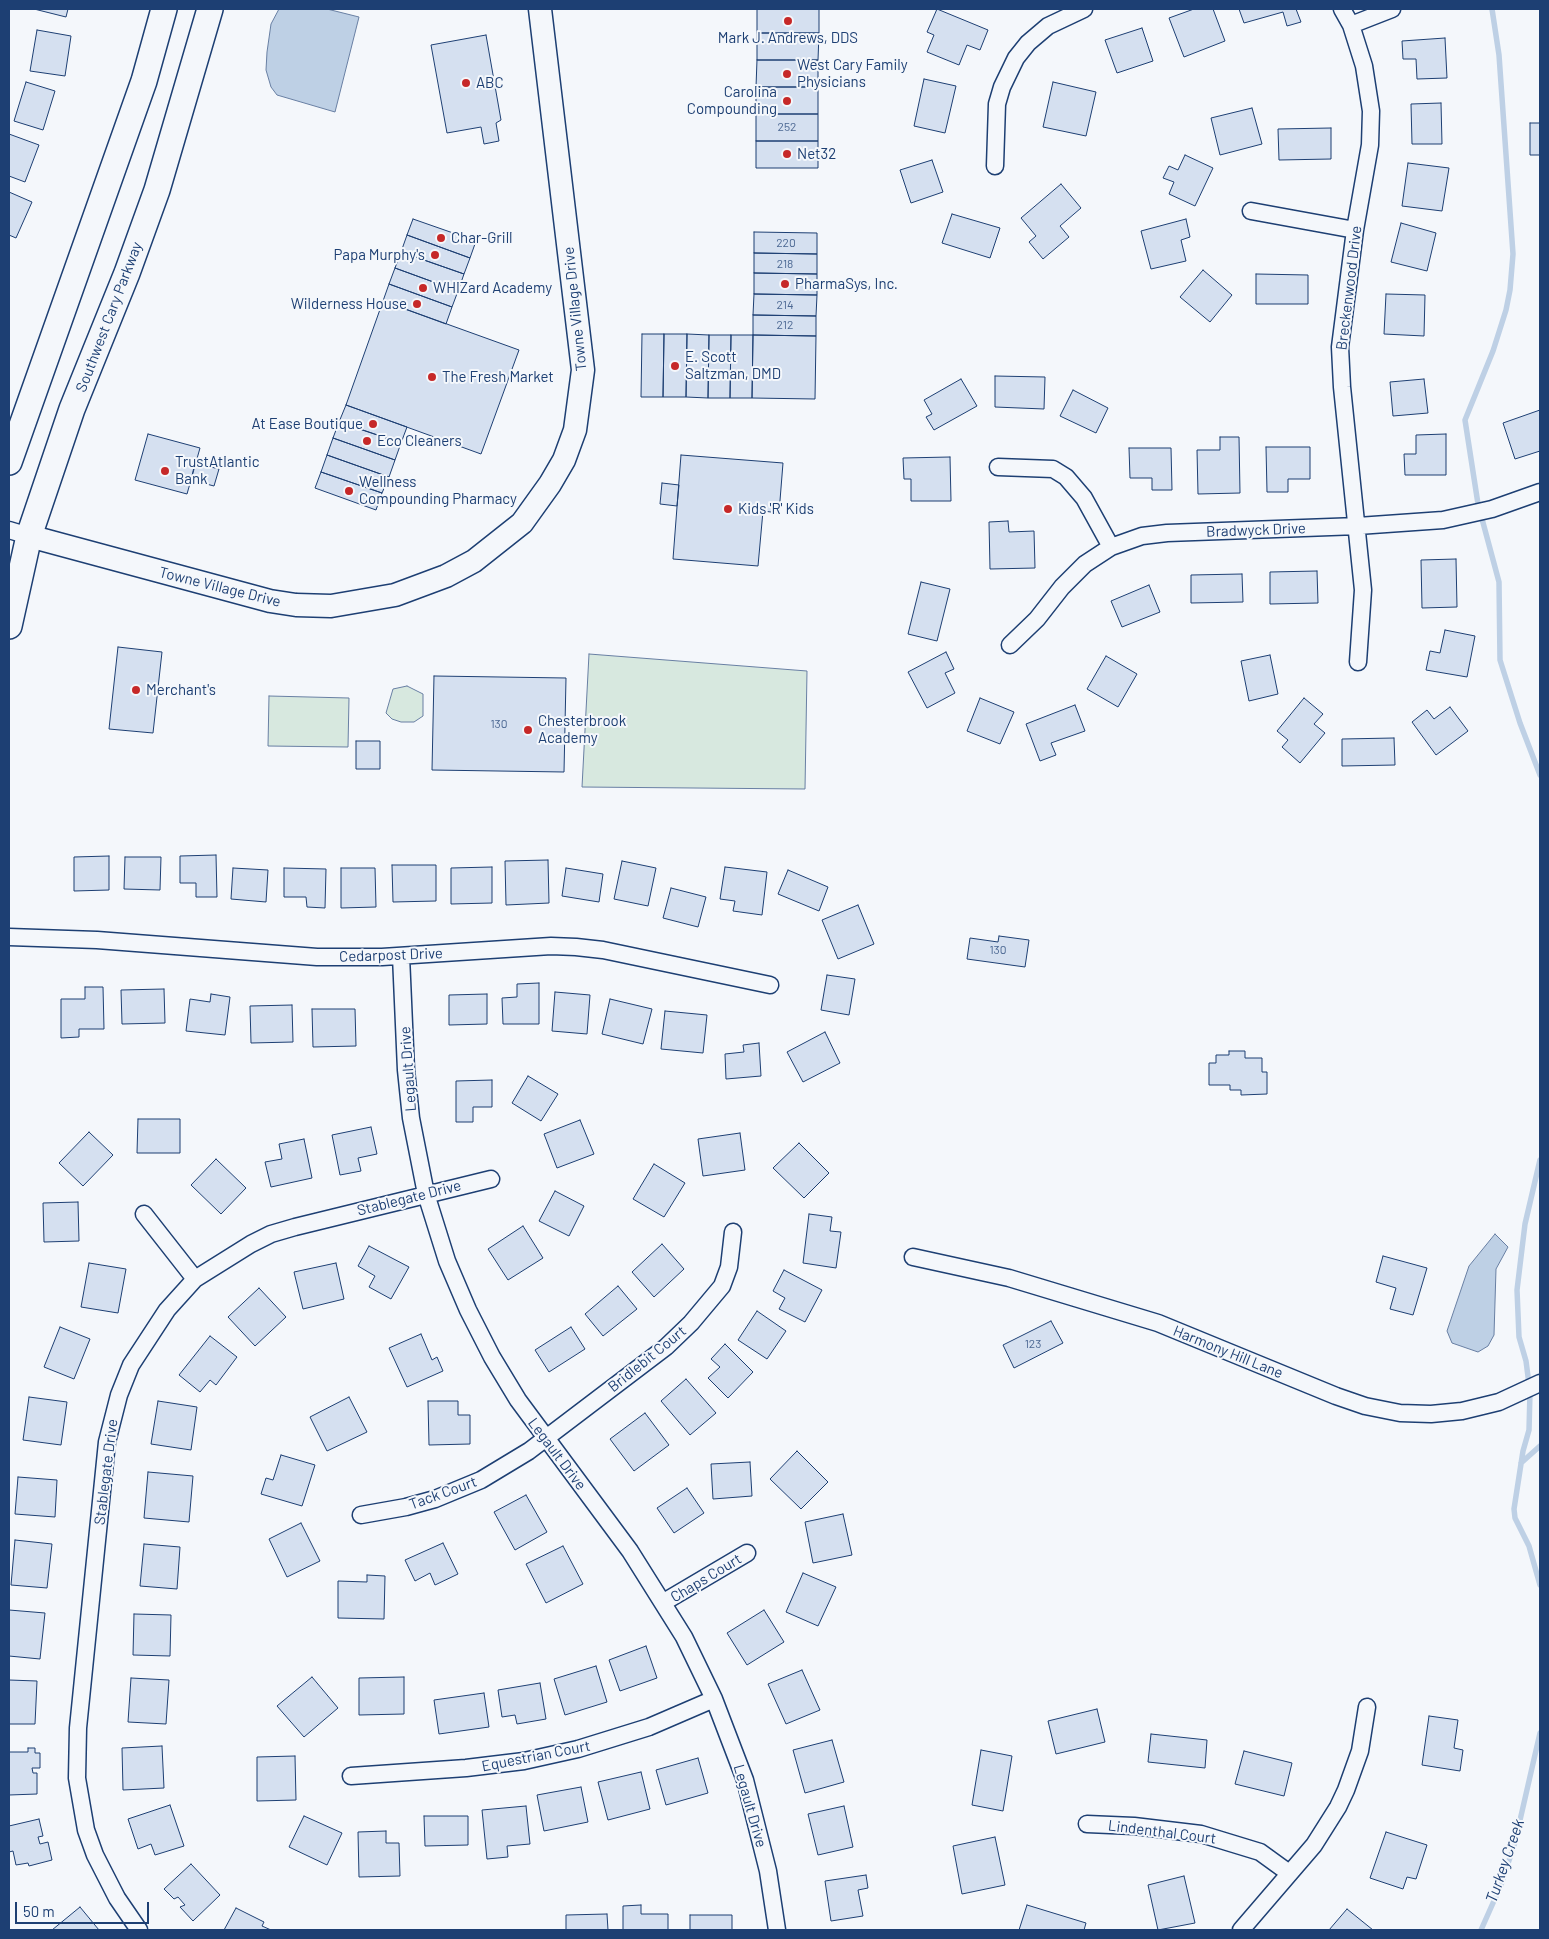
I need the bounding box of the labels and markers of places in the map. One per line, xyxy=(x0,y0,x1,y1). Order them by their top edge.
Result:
marker: Mark J. Andrews, DDS xyxy=(782,15,794,27)
place label: Mark J. Andrews, DDS xyxy=(718,29,858,47)
place label: West Cary Family Physicians xyxy=(797,56,908,91)
marker: West Cary Family Physicians xyxy=(781,68,793,80)
place label: ABC xyxy=(476,74,504,92)
marker: ABC xyxy=(460,77,472,89)
place label: Carolina Compounding xyxy=(687,83,777,118)
marker: Carolina Compounding xyxy=(781,95,793,107)
place label: Net32 xyxy=(797,145,836,163)
marker: Net32 xyxy=(781,148,793,160)
place label: Char-Grill xyxy=(451,229,513,247)
marker: Char-Grill xyxy=(435,232,447,244)
place label: Papa Murphy's xyxy=(333,246,425,264)
marker: Papa Murphy's xyxy=(429,249,441,261)
place label: PharmaSys, Inc. xyxy=(795,275,898,293)
marker: PharmaSys, Inc. xyxy=(779,278,791,290)
place label: WHIZard Academy xyxy=(433,279,552,297)
marker: WHIZard Academy xyxy=(417,282,429,294)
place label: Wilderness House xyxy=(291,295,407,313)
marker: Wilderness House xyxy=(411,298,423,310)
place label: E. Scott Saltzman, DMD xyxy=(685,348,781,383)
marker: E. Scott Saltzman, DMD xyxy=(669,360,681,372)
place label: The Fresh Market xyxy=(442,368,554,386)
marker: The Fresh Market xyxy=(426,371,438,383)
place label: At Ease Boutique xyxy=(251,415,363,433)
marker: At Ease Boutique xyxy=(367,418,379,430)
place label: Eco Cleaners xyxy=(377,432,462,450)
marker: Eco Cleaners xyxy=(361,435,373,447)
place label: TrustAtlantic Bank xyxy=(175,453,260,488)
marker: TrustAtlantic Bank xyxy=(159,465,171,477)
place label: Wellness Compounding Pharmacy xyxy=(359,473,517,508)
marker: Wellness Compounding Pharmacy xyxy=(343,485,355,497)
place label: Kids 'R' Kids xyxy=(738,500,814,518)
marker: Kids 'R' Kids xyxy=(722,503,734,515)
place label: Merchant's xyxy=(146,681,216,699)
marker: Merchant's xyxy=(130,684,142,696)
place label: Chesterbrook Academy xyxy=(538,712,626,747)
marker: Chesterbrook Academy xyxy=(522,724,534,736)

